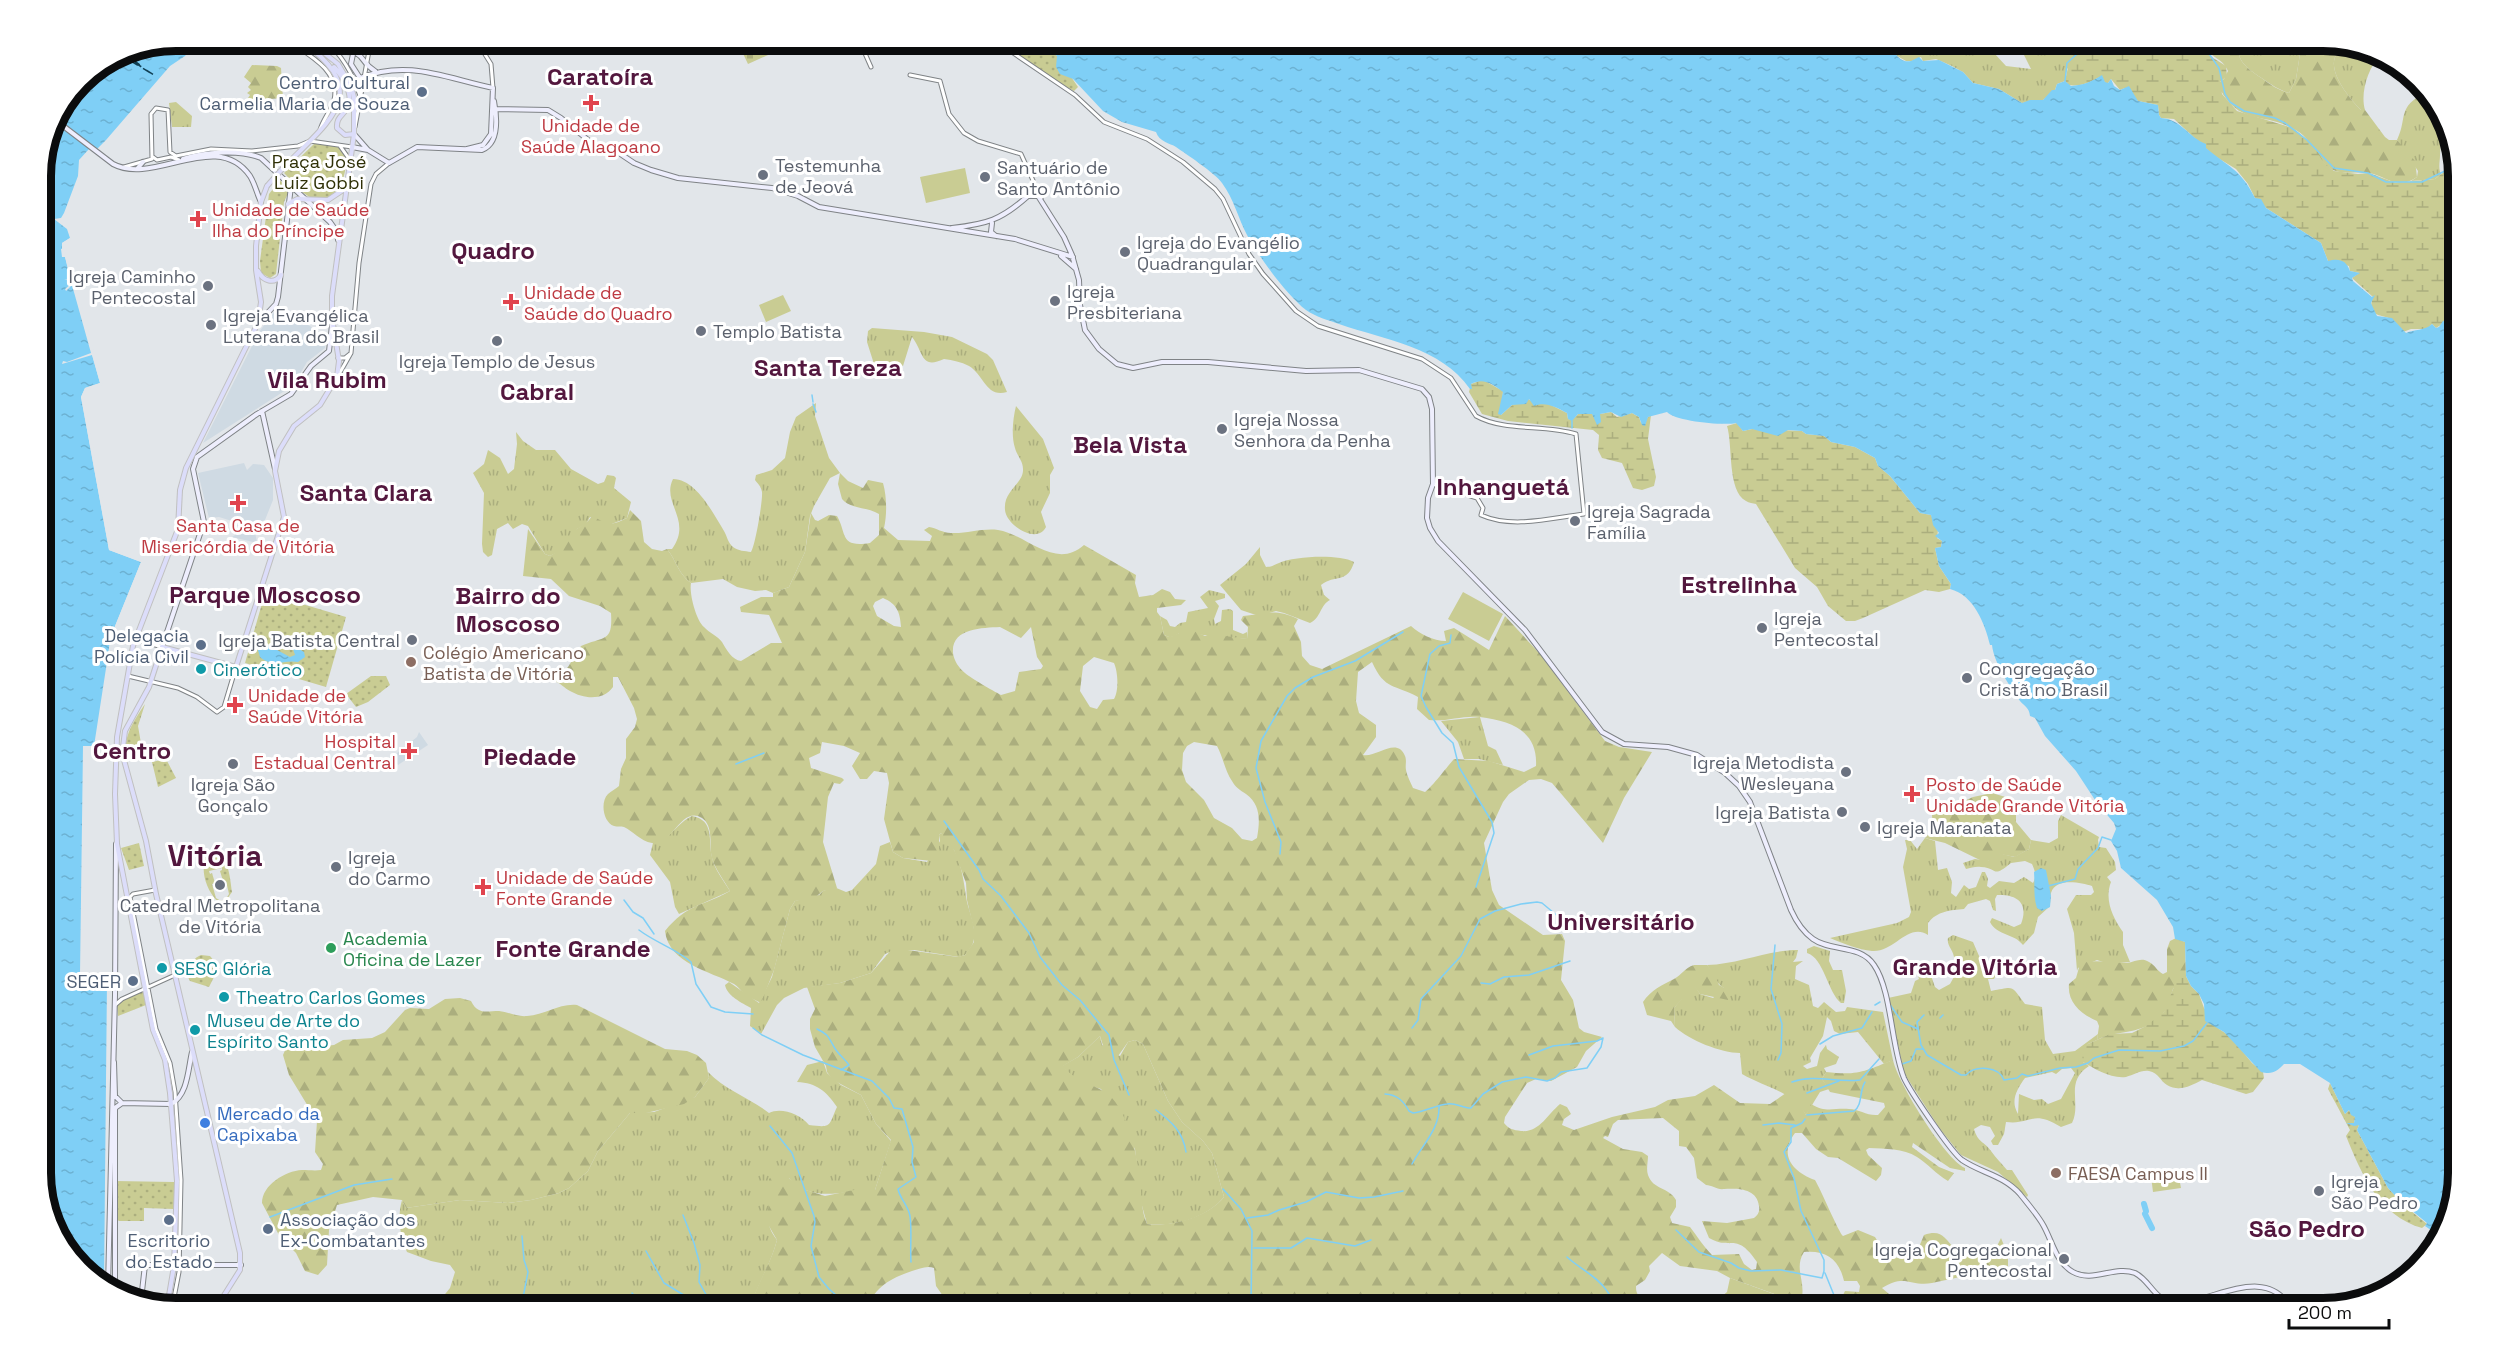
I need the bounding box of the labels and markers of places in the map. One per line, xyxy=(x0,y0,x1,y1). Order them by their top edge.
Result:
place label: Centro Cultural Carmelia Maria de Souza xyxy=(200,71,410,115)
marker: Centro Cultural Carmelia Maria de Souza xyxy=(415,85,429,99)
marker: Unidade de Saúde Alagoano xyxy=(582,94,600,112)
place label: Unidade de Saúde Alagoano xyxy=(521,114,661,158)
place label: Testemunha de Jeová xyxy=(775,154,881,198)
place label: Santuário de Santo Antônio xyxy=(997,156,1120,200)
marker: Testemunha de Jeová xyxy=(756,168,770,182)
marker: Santuário de Santo Antônio xyxy=(978,170,992,184)
place label: Unidade de Saúde Ilha do Príncipe xyxy=(212,198,369,242)
marker: Unidade de Saúde Ilha do Príncipe xyxy=(189,210,207,228)
place label: Igreja do Evangélio Quadrangular xyxy=(1137,231,1300,275)
marker: Igreja do Evangélio Quadrangular xyxy=(1118,245,1132,259)
place label: Igreja Caminho Pentecostal xyxy=(69,265,196,309)
marker: Igreja Caminho Pentecostal xyxy=(201,279,215,293)
place label: Igreja Presbiteriana xyxy=(1067,280,1182,324)
place label: Unidade de Saúde do Quadro xyxy=(524,281,673,325)
marker: Unidade de Saúde do Quadro xyxy=(502,293,520,311)
marker: Igreja Presbiteriana xyxy=(1048,294,1062,308)
place label: Igreja Evangélica Luterana do Brasil xyxy=(223,304,380,348)
marker: Igreja Evangélica Luterana do Brasil xyxy=(204,318,218,332)
place label: Templo Batista xyxy=(713,320,842,343)
marker: Templo Batista xyxy=(694,324,708,338)
marker: Igreja Templo de Jesus xyxy=(490,334,504,348)
place label: Igreja Templo de Jesus xyxy=(399,350,595,373)
place label: Igreja Nossa Senhora da Penha xyxy=(1234,408,1391,452)
marker: Igreja Nossa Senhora da Penha xyxy=(1215,422,1229,436)
marker: Santa Casa de Misericórdia de Vitória xyxy=(229,494,247,512)
place label: Igreja Sagrada Família xyxy=(1587,500,1711,544)
place label: Santa Casa de Misericórdia de Vitória xyxy=(141,514,335,558)
marker: Igreja Sagrada Família xyxy=(1568,514,1582,528)
place label: Igreja Pentecostal xyxy=(1774,607,1879,651)
marker: Igreja Pentecostal xyxy=(1755,621,1769,635)
place label: Delegacia Polícia Civil xyxy=(94,624,189,668)
place label: Igreja Batista Central xyxy=(218,629,400,652)
marker: Igreja Batista Central xyxy=(405,633,419,647)
marker: Delegacia Polícia Civil xyxy=(194,638,208,652)
place label: Colégio Americano Batista de Vitória xyxy=(423,641,584,685)
marker: Colégio Americano Batista de Vitória xyxy=(404,655,418,669)
place label: Congregação Cristã no Brasil xyxy=(1979,657,2108,701)
place label: Cinerótico xyxy=(213,658,302,681)
marker: Cinerótico xyxy=(194,662,208,676)
marker: Congregação Cristã no Brasil xyxy=(1960,671,1974,685)
place label: Unidade de Saúde Vitória xyxy=(248,684,363,728)
marker: Unidade de Saúde Vitória xyxy=(226,696,244,714)
place label: Hospital Estadual Central xyxy=(254,730,396,774)
marker: Hospital Estadual Central xyxy=(400,742,418,760)
place label: Igreja Metodista Wesleyana xyxy=(1693,751,1834,795)
marker: Igreja São Gonçalo xyxy=(226,757,240,771)
marker: Igreja Metodista Wesleyana xyxy=(1839,765,1853,779)
place label: Igreja São Gonçalo xyxy=(191,773,275,817)
place label: Posto de Saúde Unidade Grande Vitória xyxy=(1926,773,2125,817)
marker: Posto de Saúde Unidade Grande Vitória xyxy=(1903,785,1921,803)
place label: Igreja Batista xyxy=(1715,801,1830,824)
marker: Igreja Batista xyxy=(1835,805,1849,819)
place label: Igreja Maranata xyxy=(1877,816,2012,839)
marker: Igreja Maranata xyxy=(1858,820,1872,834)
place label: Igreja do Carmo xyxy=(348,846,431,890)
marker: Igreja do Carmo xyxy=(329,860,343,874)
place label: Unidade de Saúde Fonte Grande xyxy=(496,866,653,910)
marker: Catedral Metropolitana de Vitória xyxy=(213,878,227,892)
marker: Unidade de Saúde Fonte Grande xyxy=(474,878,492,896)
place label: Catedral Metropolitana de Vitória xyxy=(120,894,320,938)
place label: Academia Oficina de Lazer xyxy=(343,927,482,971)
marker: Academia Oficina de Lazer xyxy=(324,941,338,955)
place label: SESC Glória xyxy=(174,957,271,980)
marker: SESC Glória xyxy=(155,961,169,975)
place label: SEGER xyxy=(66,970,121,993)
marker: SEGER xyxy=(126,974,140,988)
place label: Theatro Carlos Gomes xyxy=(236,986,426,1009)
marker: Theatro Carlos Gomes xyxy=(217,990,231,1004)
place label: Museu de Arte do Espírito Santo xyxy=(207,1009,360,1053)
marker: Museu de Arte do Espírito Santo xyxy=(188,1023,202,1037)
place label: Mercado da Capixaba xyxy=(217,1102,320,1146)
marker: Mercado da Capixaba xyxy=(198,1116,212,1130)
place label: FAESA Campus II xyxy=(2068,1162,2208,1185)
marker: FAESA Campus II xyxy=(2049,1166,2063,1180)
place label: Igreja São Pedro xyxy=(2331,1170,2418,1214)
marker: Igreja São Pedro xyxy=(2312,1184,2326,1198)
place label: Associação dos Ex-Combatantes xyxy=(280,1208,425,1252)
marker: Escritorio do Estado xyxy=(162,1213,176,1227)
marker: Associação dos Ex-Combatantes xyxy=(261,1222,275,1236)
place label: Escritorio do Estado xyxy=(125,1229,213,1273)
place label: Igreja Cogregacional Pentecostal xyxy=(1874,1238,2052,1282)
marker: Igreja Cogregacional Pentecostal xyxy=(2057,1252,2071,1266)

